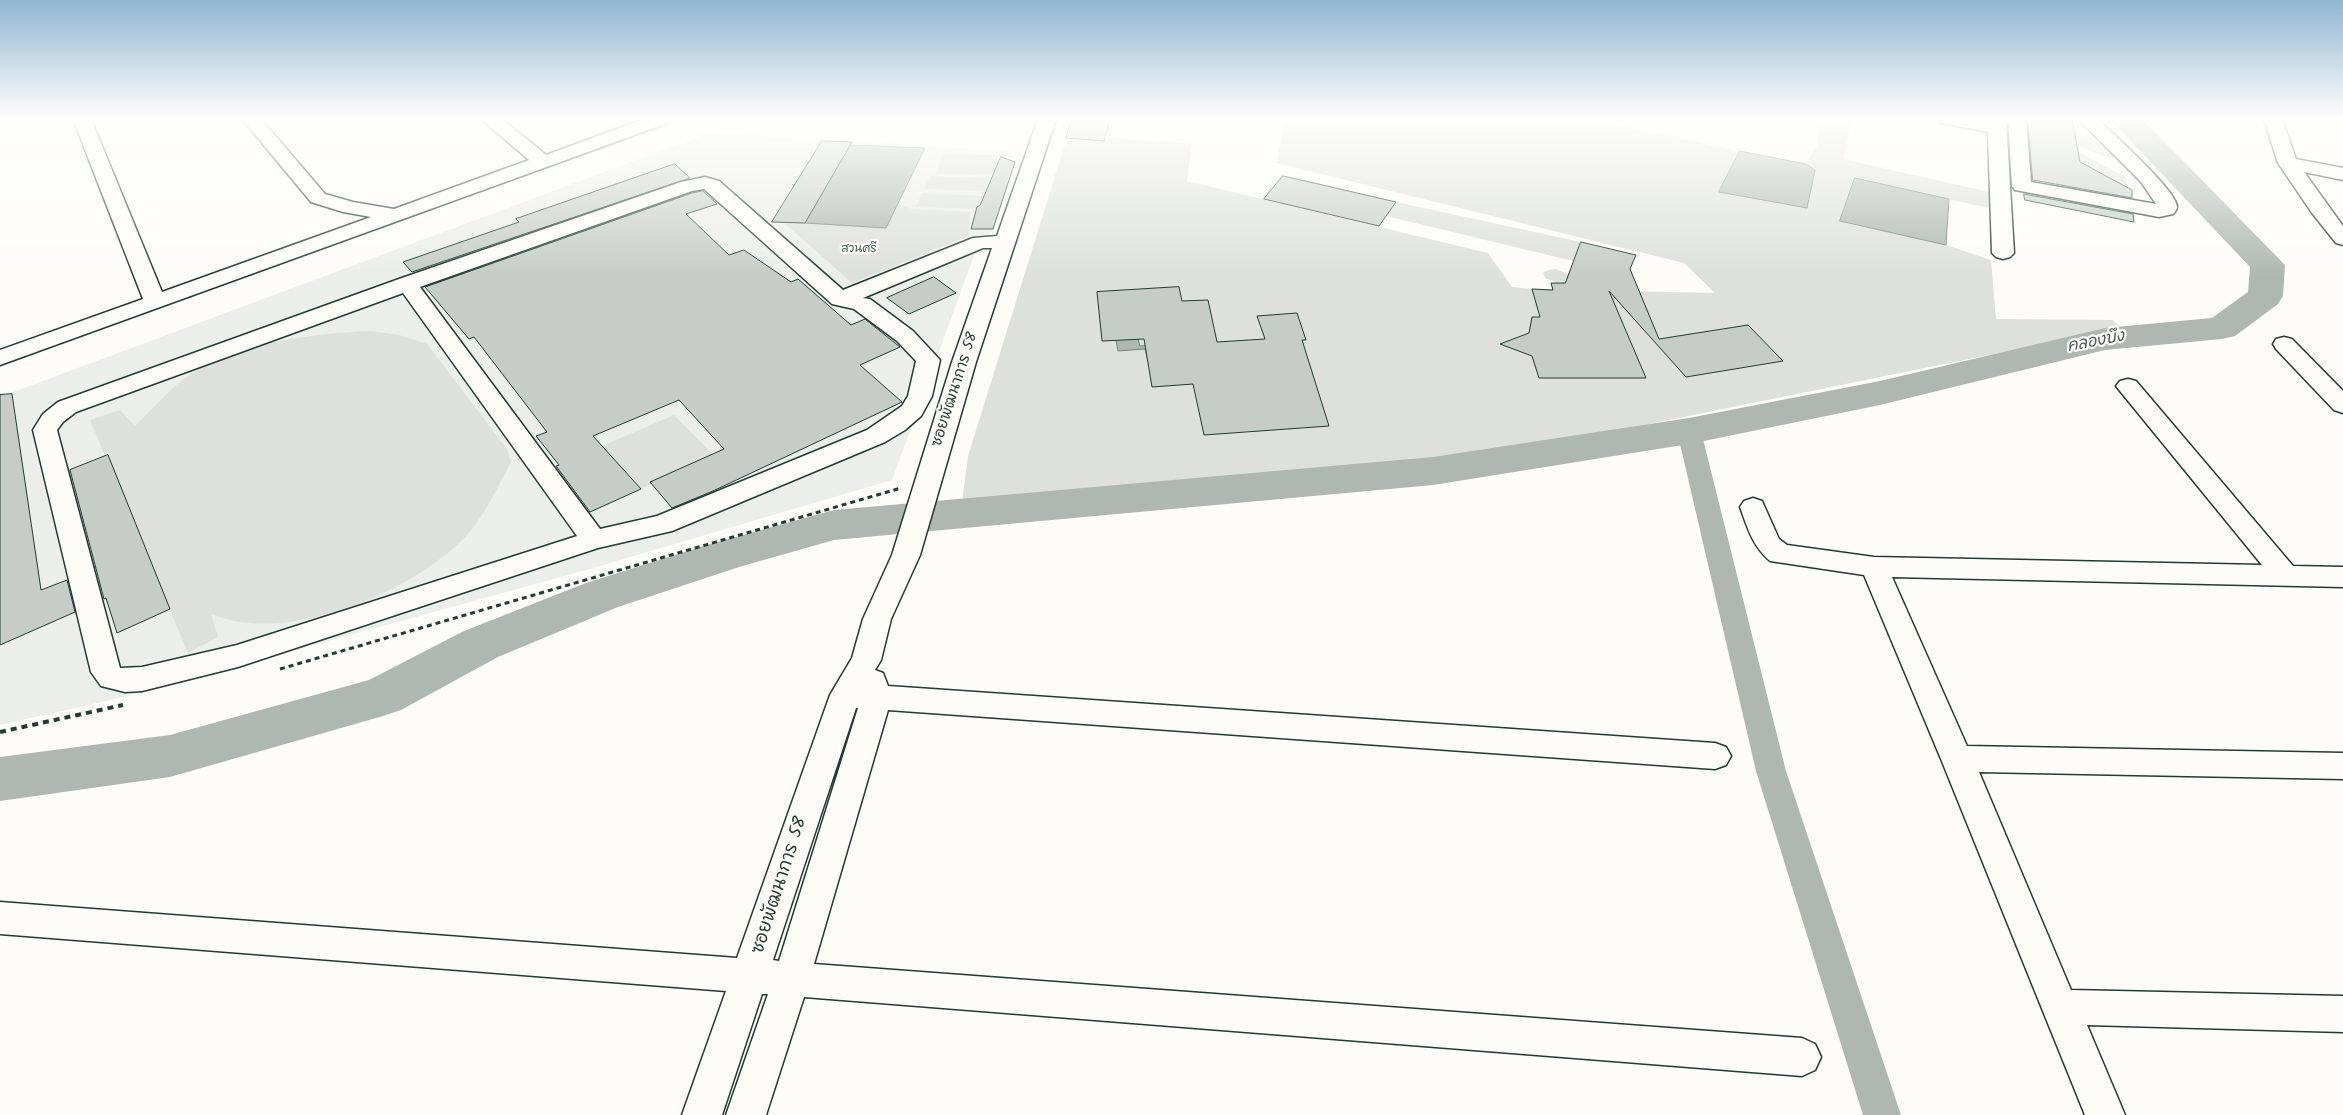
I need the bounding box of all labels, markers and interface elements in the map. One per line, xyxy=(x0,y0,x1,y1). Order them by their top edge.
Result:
park label: สวนศรี xyxy=(841,243,877,257)
water label: คลองบึง xyxy=(2066,328,2126,358)
street label: ซอยพัฒนาการ 58 xyxy=(929,331,983,449)
street label: ซอยพัฒนาการ 58 xyxy=(749,815,813,957)

